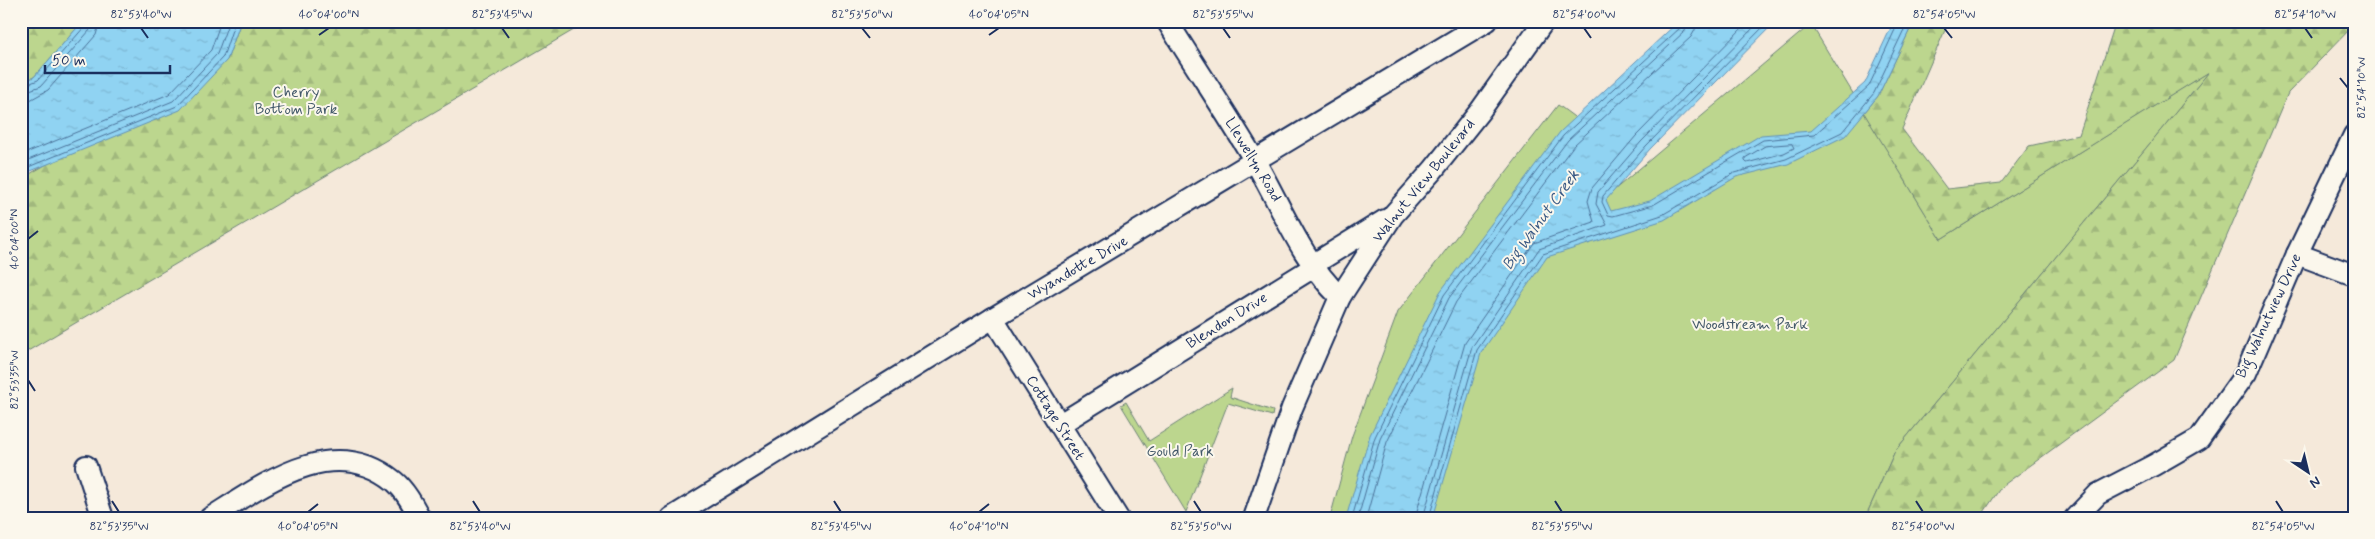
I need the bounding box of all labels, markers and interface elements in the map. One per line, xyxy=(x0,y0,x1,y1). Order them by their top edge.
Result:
text: 82°53'40"W xyxy=(110,7,172,23)
text: 40°04'00"N xyxy=(299,7,359,23)
text: 82°53'45"W xyxy=(472,7,532,23)
text: 82°53'50"W xyxy=(831,7,893,23)
text: 40°04'05"N xyxy=(969,7,1029,23)
text: 82°53'55"W xyxy=(1193,7,1254,23)
text: 82°54'00"W xyxy=(1552,7,1616,23)
text: 82°54'05"W xyxy=(1913,7,1975,23)
text: 82°54'10"W xyxy=(2274,7,2336,23)
scale bar xyxy=(45,42,170,74)
text: 50 m xyxy=(52,51,86,71)
text: 82°54'10"W xyxy=(2354,57,2370,119)
park label: Cherry Bottom Park xyxy=(255,83,338,120)
street label: Llewellyn Road xyxy=(1220,114,1286,206)
street label: Walnut View Boulevard xyxy=(1368,115,1480,247)
water label: Big Walnut Creek xyxy=(1498,166,1586,276)
text: 40°04'00"N xyxy=(7,209,23,269)
street label: Wyandotte Drive xyxy=(1024,231,1132,305)
street label: Big Walnutview Drive xyxy=(2231,250,2308,382)
street label: Blendon Drive xyxy=(1183,288,1272,354)
park label: Woodstream Park xyxy=(1692,315,1809,335)
text: 82°53'35"W xyxy=(7,350,23,410)
street label: Cottage Street xyxy=(1021,372,1089,465)
park label: Gould Park xyxy=(1147,442,1213,462)
north arrow xyxy=(2282,446,2332,496)
text: N xyxy=(2306,472,2324,492)
text: 82°53'35"W xyxy=(89,519,149,535)
text: 40°04'05"N xyxy=(278,519,338,535)
text: 82°53'40"W xyxy=(449,519,511,535)
text: 82°53'45"W xyxy=(811,519,871,535)
text: 40°04'10"N xyxy=(949,519,1009,535)
text: 82°53'50"W xyxy=(1170,519,1232,535)
text: 82°53'55"W xyxy=(1532,519,1593,535)
text: 82°54'00"W xyxy=(1891,519,1955,535)
text: 82°54'05"W xyxy=(2252,519,2314,535)

